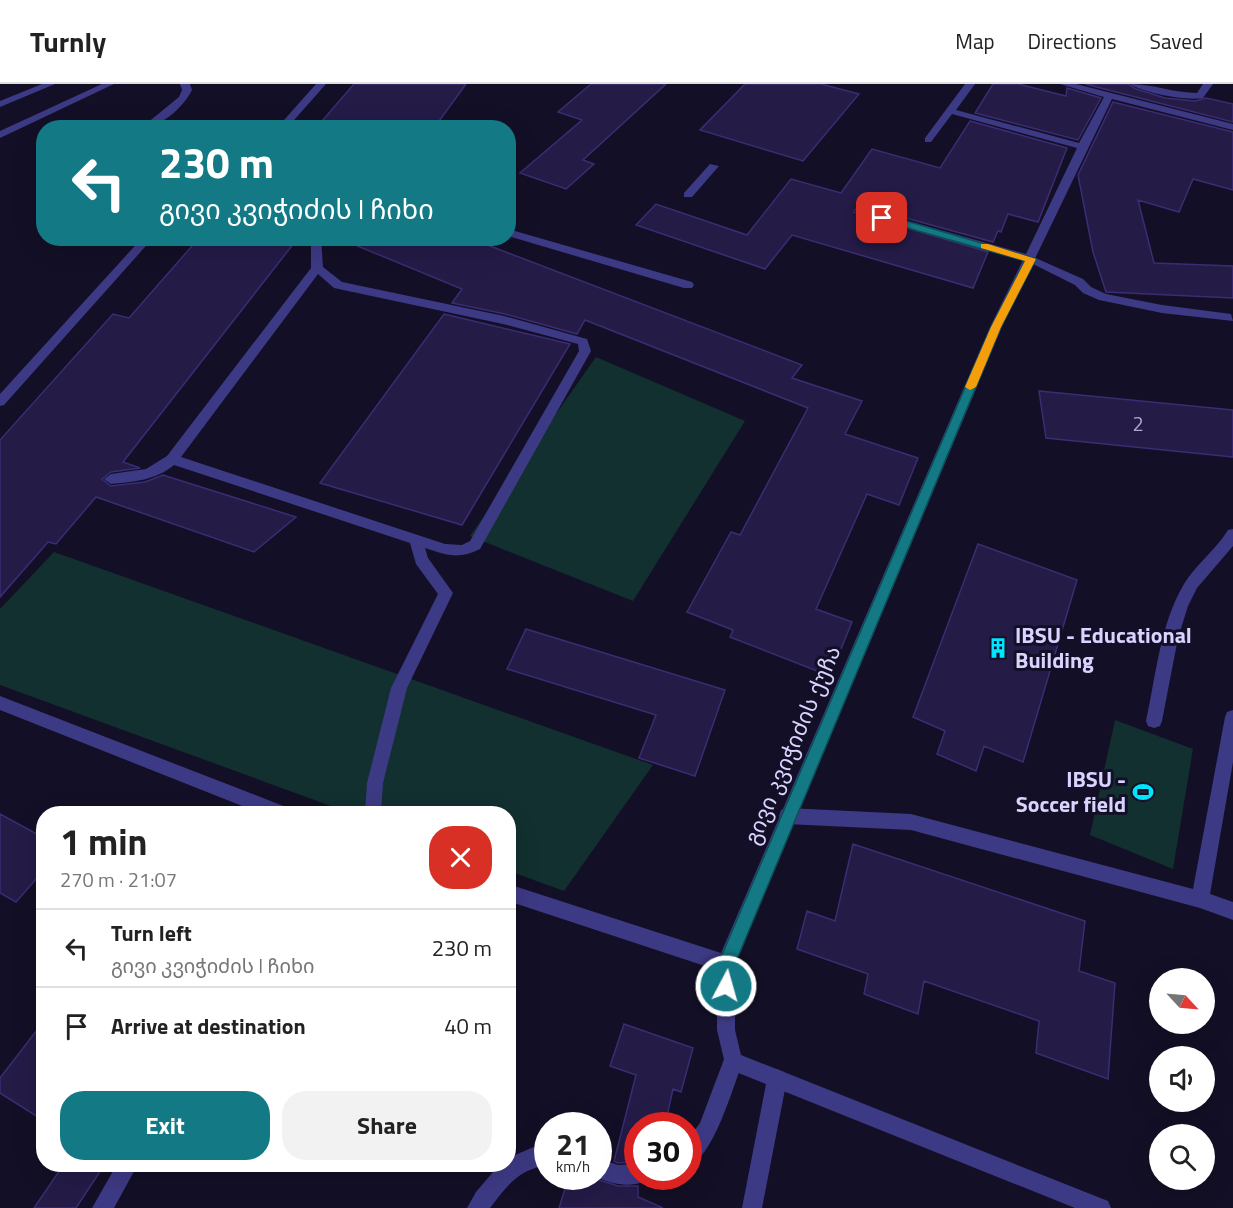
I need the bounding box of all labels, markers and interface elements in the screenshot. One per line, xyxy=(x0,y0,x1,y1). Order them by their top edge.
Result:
text: Turnly xyxy=(30,20,106,63)
text: Map xyxy=(955,25,995,57)
text: Directions xyxy=(1028,25,1117,57)
text: Saved xyxy=(1150,25,1203,57)
text: 230 m xyxy=(159,130,274,194)
icon: left xyxy=(60,144,138,222)
text: გივი კვიჭიძის I ჩიხი xyxy=(159,188,434,229)
pin xyxy=(856,192,907,243)
icon: arrive xyxy=(865,201,898,234)
house number: 2 xyxy=(1132,408,1144,439)
place label: IBSU - Educational Building xyxy=(1015,618,1192,677)
building icon: IBSU - Educational Building xyxy=(986,636,1010,660)
street label: გივი კვიჭიძის ქუჩა xyxy=(735,640,849,850)
place label: IBSU - Soccer field xyxy=(1016,762,1126,821)
sports icon: IBSU - Soccer field xyxy=(1131,780,1155,804)
text: 1 min xyxy=(60,814,147,869)
button: close xyxy=(429,826,492,889)
text: 270 m · 21:07 xyxy=(60,864,177,895)
text: Turn left xyxy=(111,916,192,950)
text: 230 m xyxy=(432,931,492,965)
icon: left xyxy=(60,932,93,965)
text: გივი კვიჭიძის I ჩიხი xyxy=(111,950,314,981)
position arrow xyxy=(694,954,758,1018)
north arrow xyxy=(1149,968,1215,1034)
map controls xyxy=(1149,968,1215,1190)
text: Arrive at destination xyxy=(111,1009,306,1043)
text: 40 m xyxy=(444,1009,492,1043)
icon: arrive xyxy=(60,1010,93,1043)
button: sound xyxy=(1149,1046,1215,1112)
button: Exit xyxy=(60,1091,270,1160)
button: Share xyxy=(282,1091,492,1160)
speed limit sign: 30 xyxy=(624,1112,702,1190)
text: 21 xyxy=(556,1121,590,1167)
button: search xyxy=(1149,1124,1215,1190)
text: km/h xyxy=(556,1155,590,1178)

